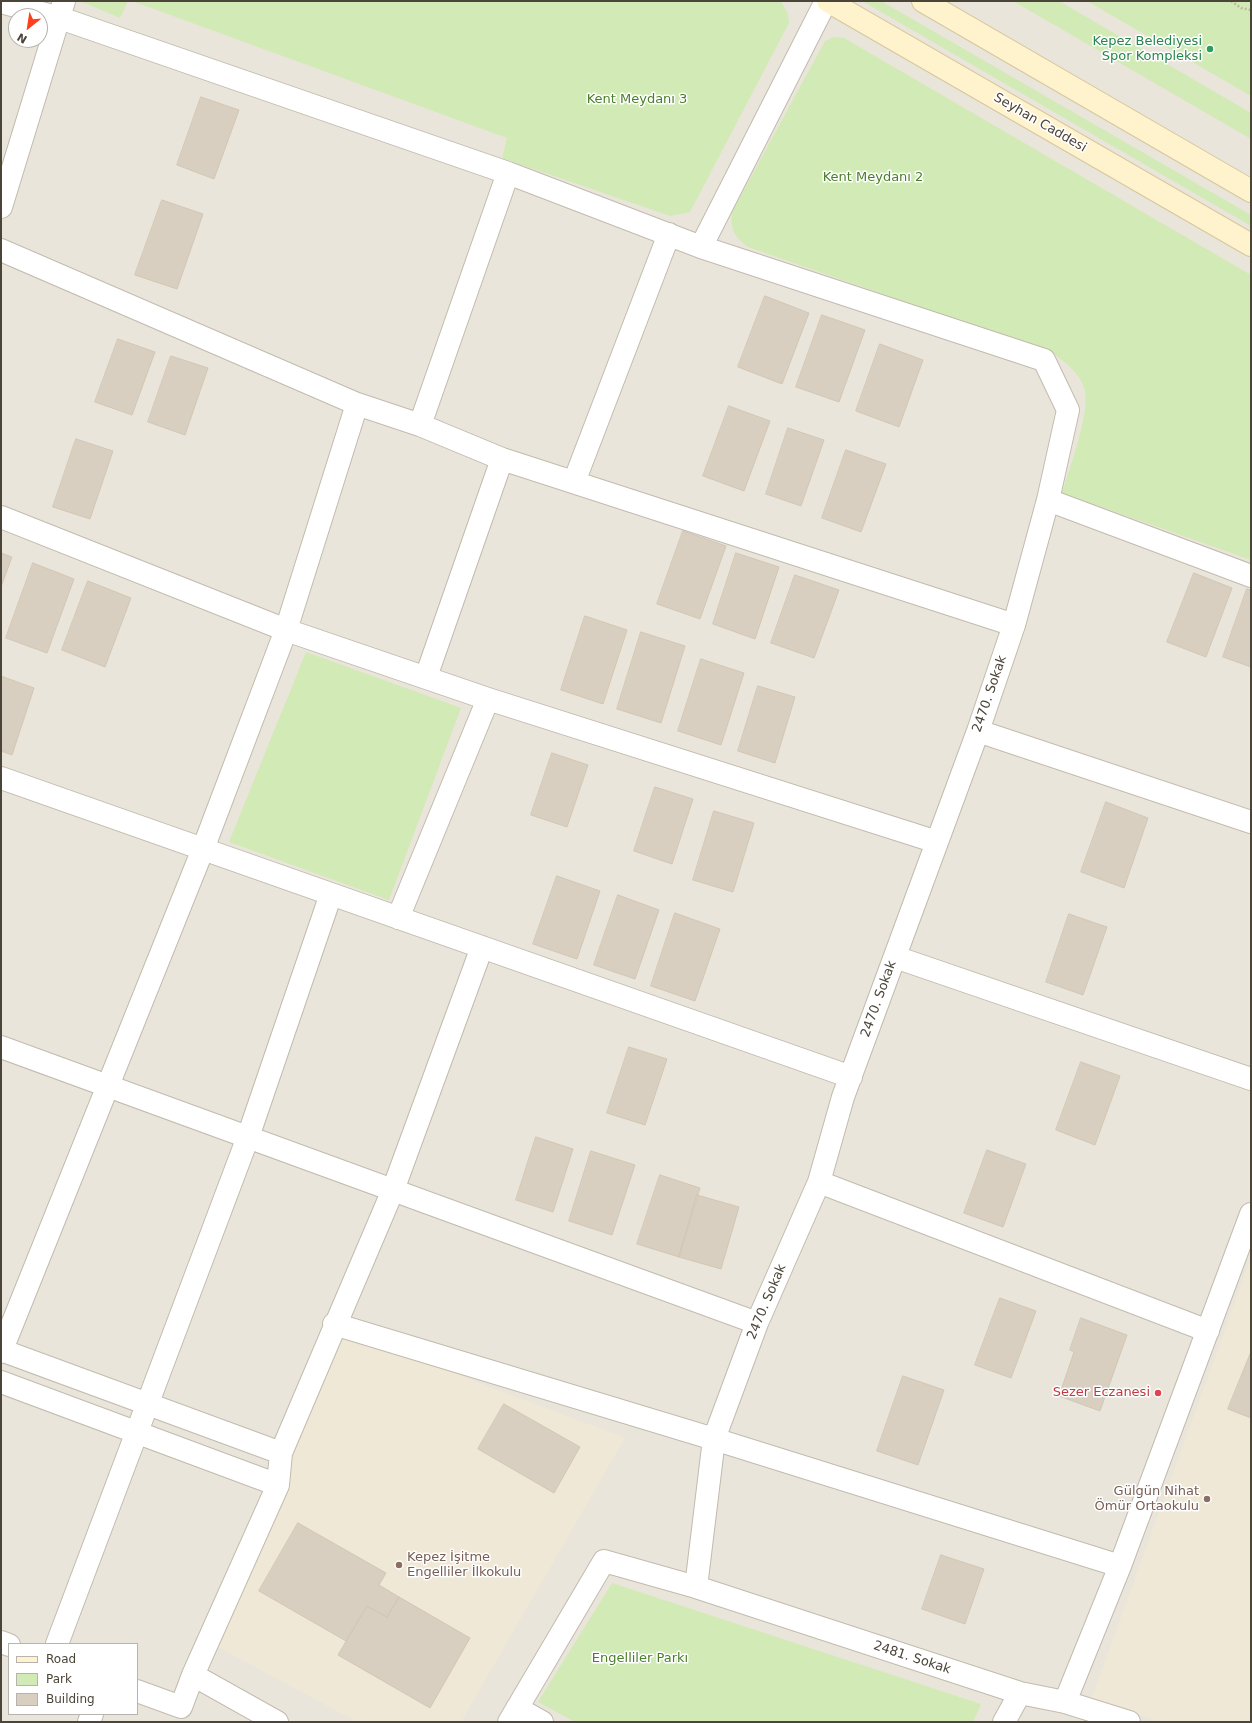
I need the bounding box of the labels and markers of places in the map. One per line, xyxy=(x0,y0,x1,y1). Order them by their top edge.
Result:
place label: Kepez Belediyesi Spor Kompleksi xyxy=(1092,34,1202,65)
marker: Kepez Belediyesi Spor Kompleksi xyxy=(1205,44,1215,54)
place label: Sezer Eczanesi xyxy=(1053,1385,1150,1401)
marker: Sezer Eczanesi xyxy=(1153,1388,1163,1398)
place label: Gülgün Nihat Ömür Ortaokulu xyxy=(1095,1484,1199,1515)
marker: Gülgün Nihat Ömür Ortaokulu xyxy=(1202,1494,1212,1504)
place label: Kepez İşitme Engelliler İlkokulu xyxy=(407,1550,521,1581)
marker: Kepez İşitme Engelliler İlkokulu xyxy=(394,1560,404,1570)

